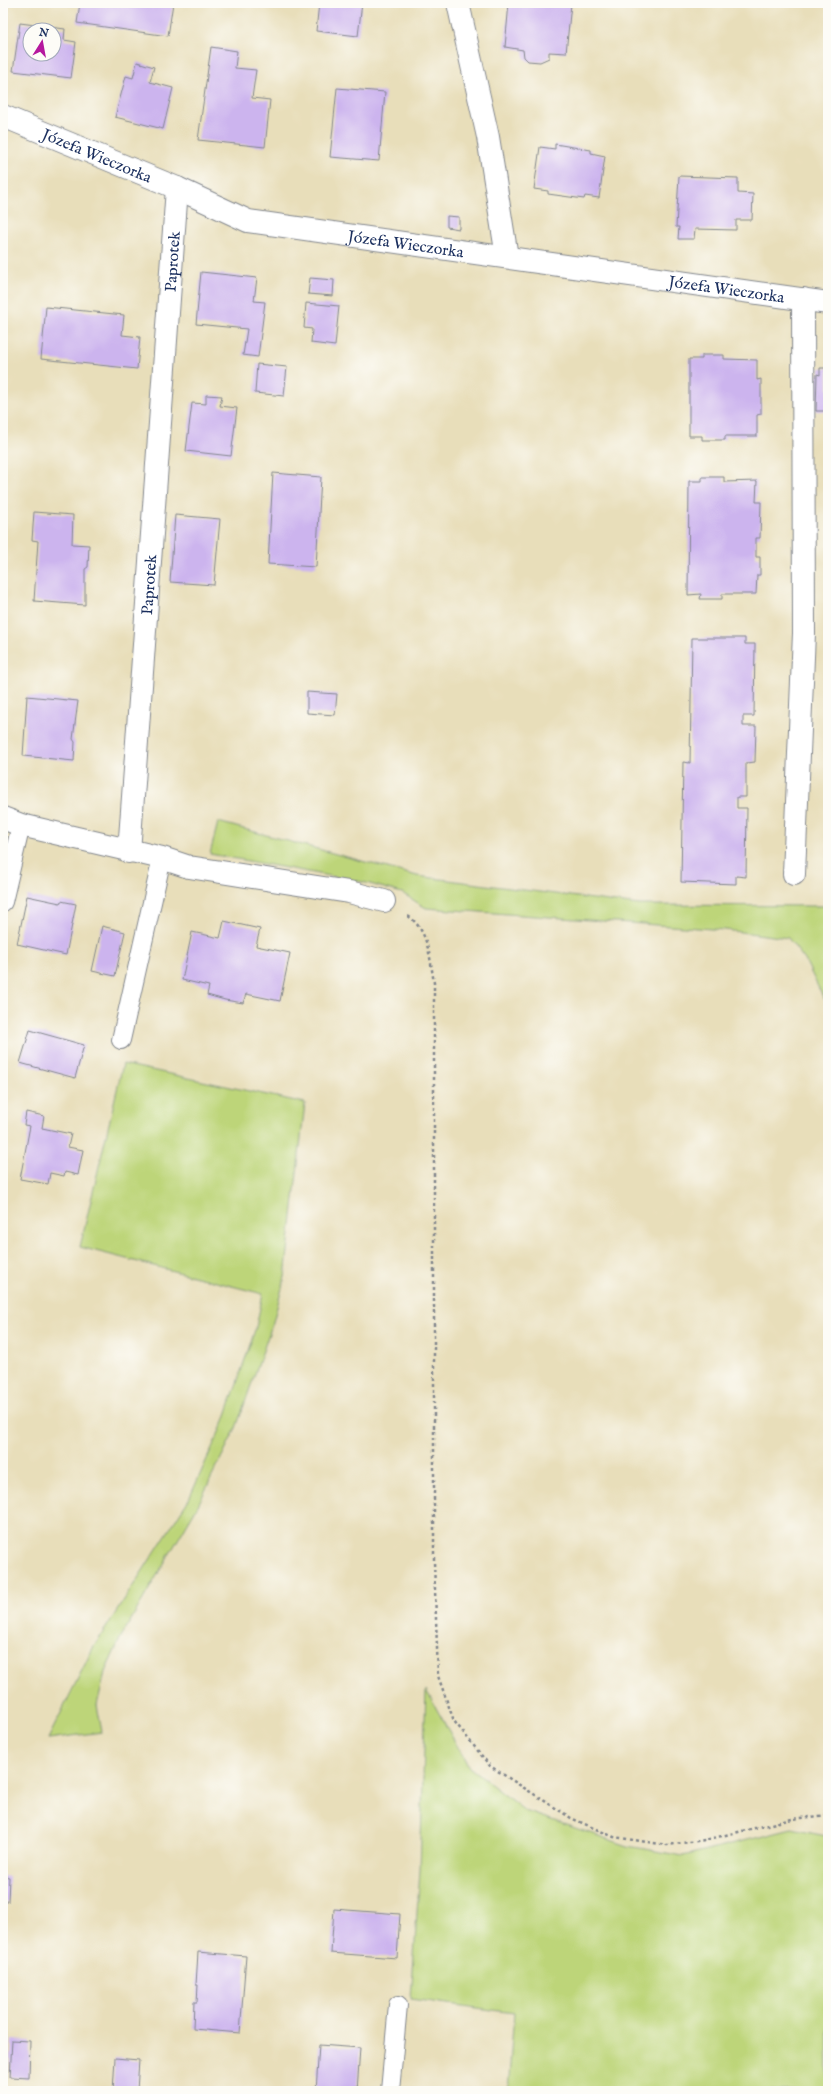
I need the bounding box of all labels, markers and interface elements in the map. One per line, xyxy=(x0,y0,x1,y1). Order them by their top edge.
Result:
north arrow xyxy=(22,22,62,62)
text: N xyxy=(37,25,50,41)
street label: Józefa Wieczorka xyxy=(37,125,154,188)
street label: Józefa Wieczorka xyxy=(344,227,465,263)
street label: Paprotek xyxy=(162,230,186,293)
street label: Józefa Wieczorka xyxy=(665,272,786,309)
street label: Paprotek xyxy=(138,553,163,616)

